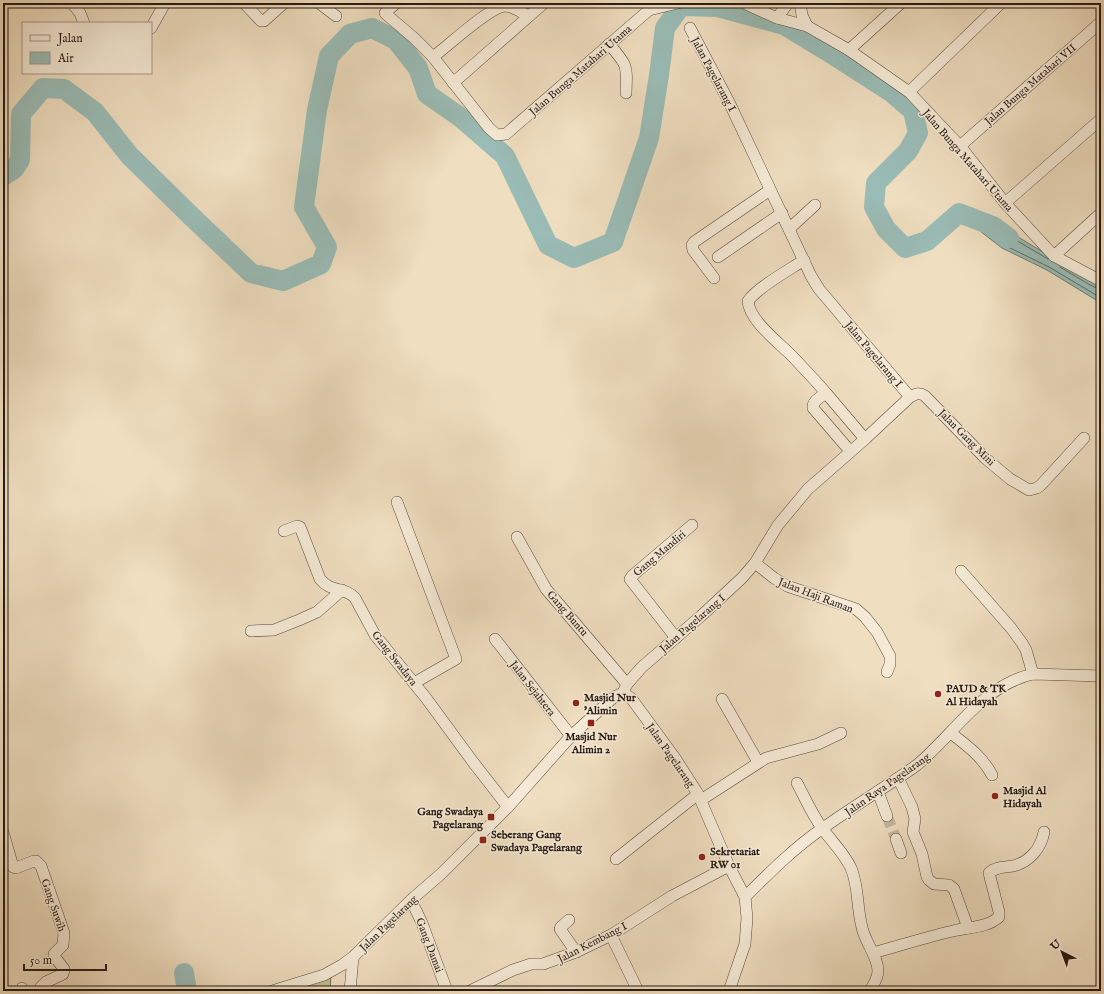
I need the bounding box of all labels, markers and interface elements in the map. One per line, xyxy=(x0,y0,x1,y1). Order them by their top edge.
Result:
legend xyxy=(22,22,152,74)
street label: Jalan Bunga Matahari Utama xyxy=(525,22,635,120)
text: Jalan xyxy=(56,31,83,47)
street label: Jalan Pagelarang I xyxy=(687,33,739,114)
street label: Jalan Bunga Matahari VII xyxy=(980,41,1080,130)
text: Air xyxy=(57,51,74,66)
street label: Jalan Bunga Matahari Utama xyxy=(918,105,1016,215)
street label: Jalan Pagelarang I xyxy=(840,317,905,391)
street label: Jalan Gang Mini xyxy=(933,405,998,469)
street label: Gang Mandiri xyxy=(630,528,689,580)
street label: Jalan Haji Raman xyxy=(774,574,855,617)
street label: Gang Buntu xyxy=(544,588,591,640)
street label: Jalan Pagelarang I xyxy=(655,591,729,657)
street label: Gang Swadaya xyxy=(368,628,420,689)
street label: Jalan Sejahtera xyxy=(505,657,558,719)
place label: PAUD & TK Al Hidayah xyxy=(945,682,1007,709)
marker: PAUD & TK Al Hidayah xyxy=(933,689,943,699)
place label: Masjid Nur 'Alimin xyxy=(584,691,637,718)
marker: Masjid Nur 'Alimin xyxy=(571,698,581,708)
marker: Masjid Nur Alimin 2 xyxy=(586,718,596,728)
street label: Jalan Pagelarang xyxy=(642,719,698,791)
place label: Masjid Nur Alimin 2 xyxy=(565,730,618,757)
street label: Jalan Raya Pagelarang xyxy=(841,750,934,821)
place label: Masjid Al Hidayah xyxy=(1003,784,1047,811)
marker: Masjid Al Hidayah xyxy=(990,791,1000,801)
place label: Gang Swadaya Pagelarang xyxy=(417,805,484,832)
marker: Gang Swadaya Pagelarang xyxy=(486,812,496,822)
place label: Seberang Gang Swadaya Pagelarang xyxy=(491,828,583,855)
marker: Seberang Gang Swadaya Pagelarang xyxy=(478,835,488,845)
place label: Sekretariat RW 01 xyxy=(710,845,760,872)
marker: Sekretariat RW 01 xyxy=(697,852,707,862)
street label: Gang Suwih xyxy=(37,877,69,934)
street label: Jalan Pagelarang xyxy=(355,892,421,956)
street label: Gang Damai xyxy=(412,916,446,975)
street label: Jalan Kembang I xyxy=(554,919,630,967)
north arrow xyxy=(1042,932,1082,972)
text: U xyxy=(1047,937,1065,954)
scale bar xyxy=(24,946,106,972)
text: 50 m xyxy=(30,953,52,968)

